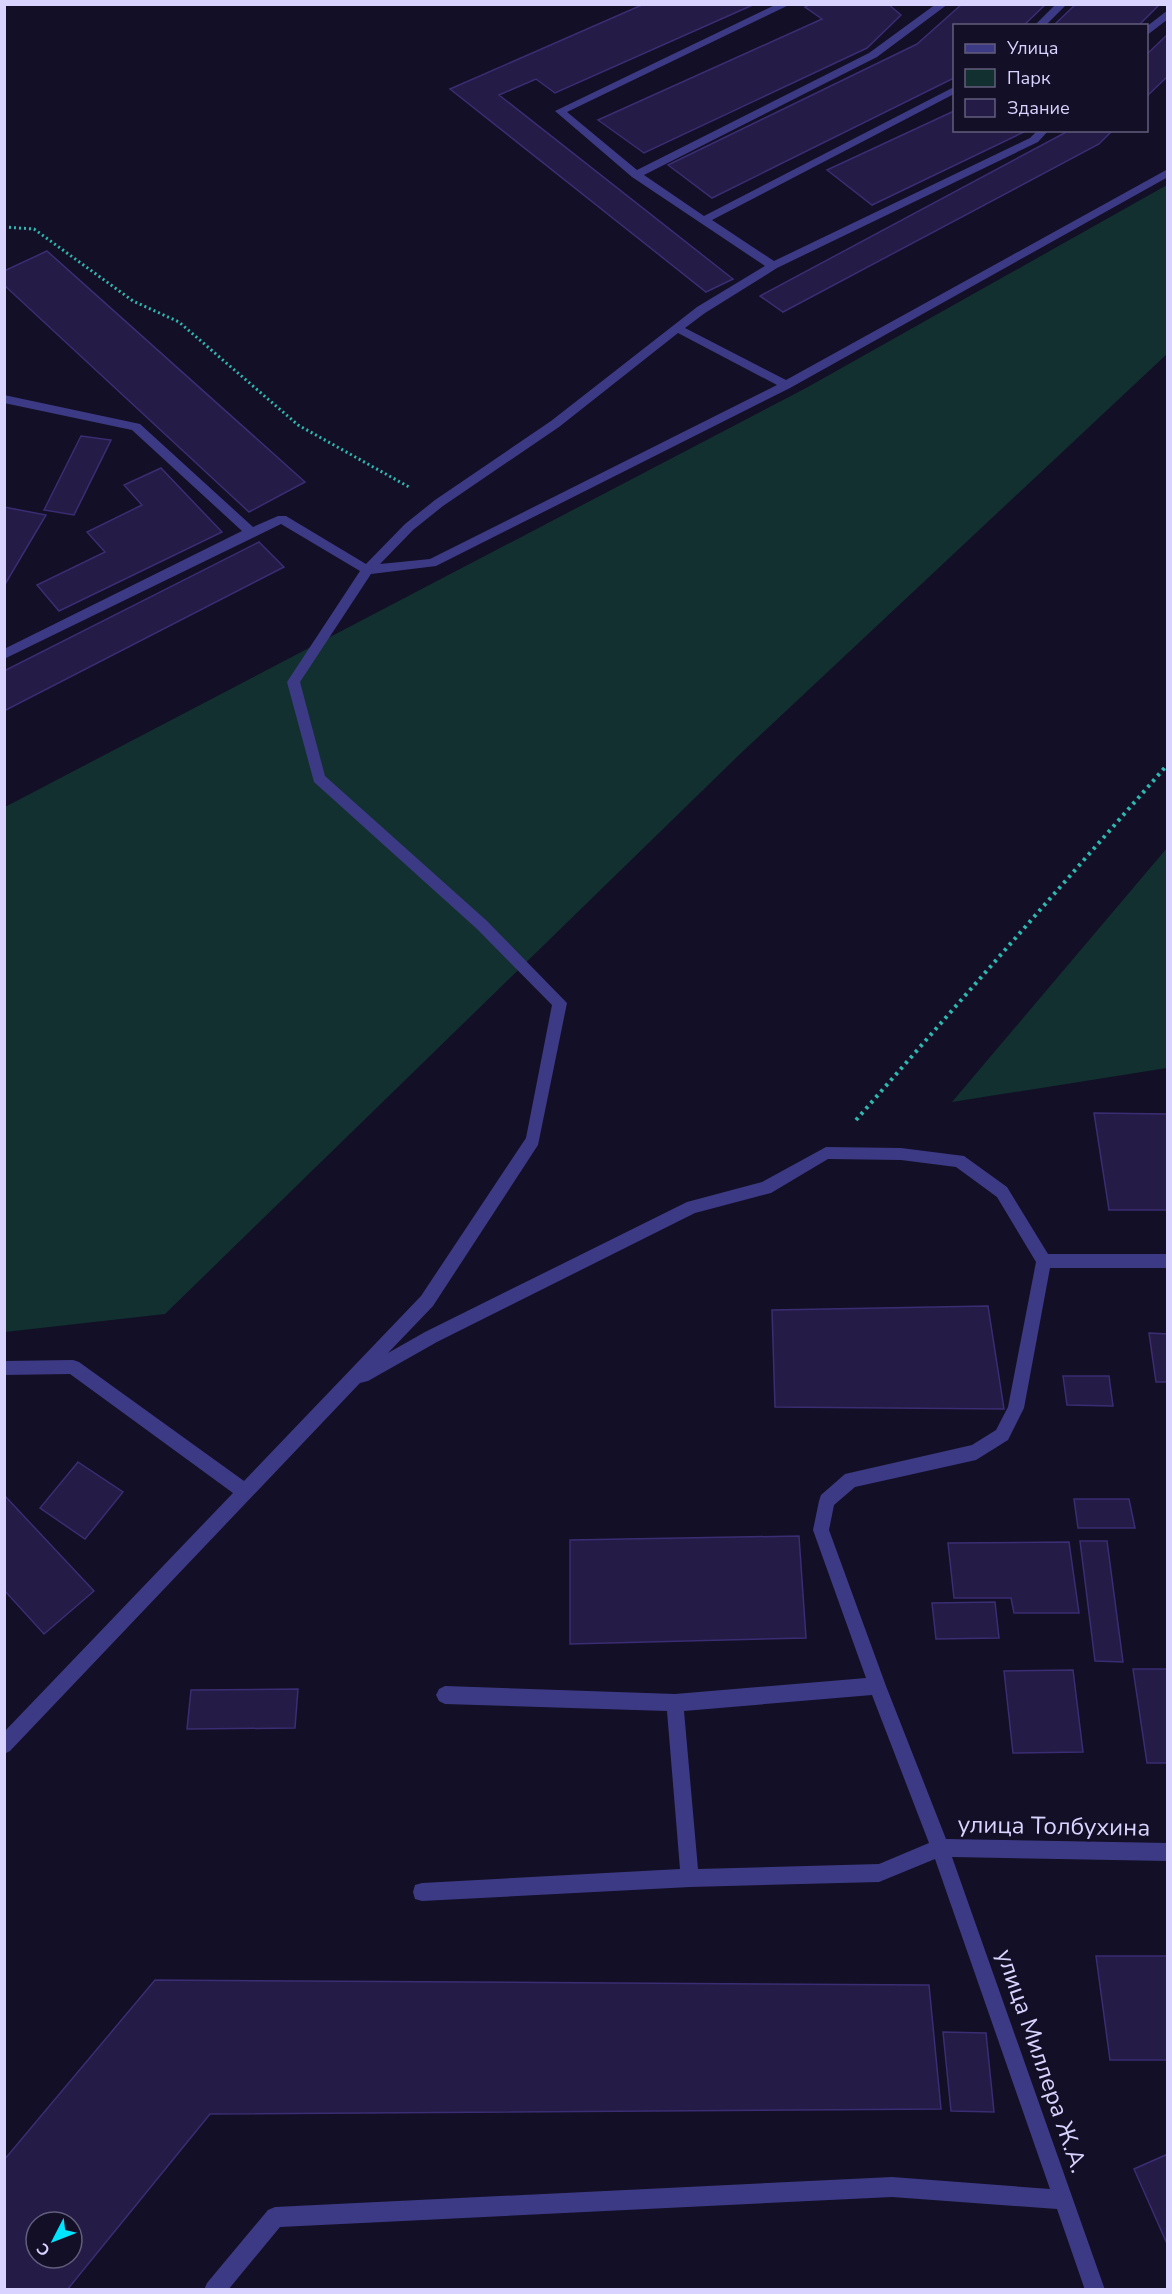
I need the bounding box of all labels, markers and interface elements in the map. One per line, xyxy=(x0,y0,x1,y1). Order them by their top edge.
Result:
legend xyxy=(953,24,1148,132)
text: Улица xyxy=(1006,36,1058,60)
text: Парк xyxy=(1007,66,1051,90)
text: Здание xyxy=(1007,96,1070,120)
street label: улица Толбухина xyxy=(957,1808,1151,1844)
street label: улица Миллера Ж.А. xyxy=(989,1945,1095,2177)
north arrow xyxy=(24,2210,84,2270)
text: С xyxy=(32,2238,55,2261)

